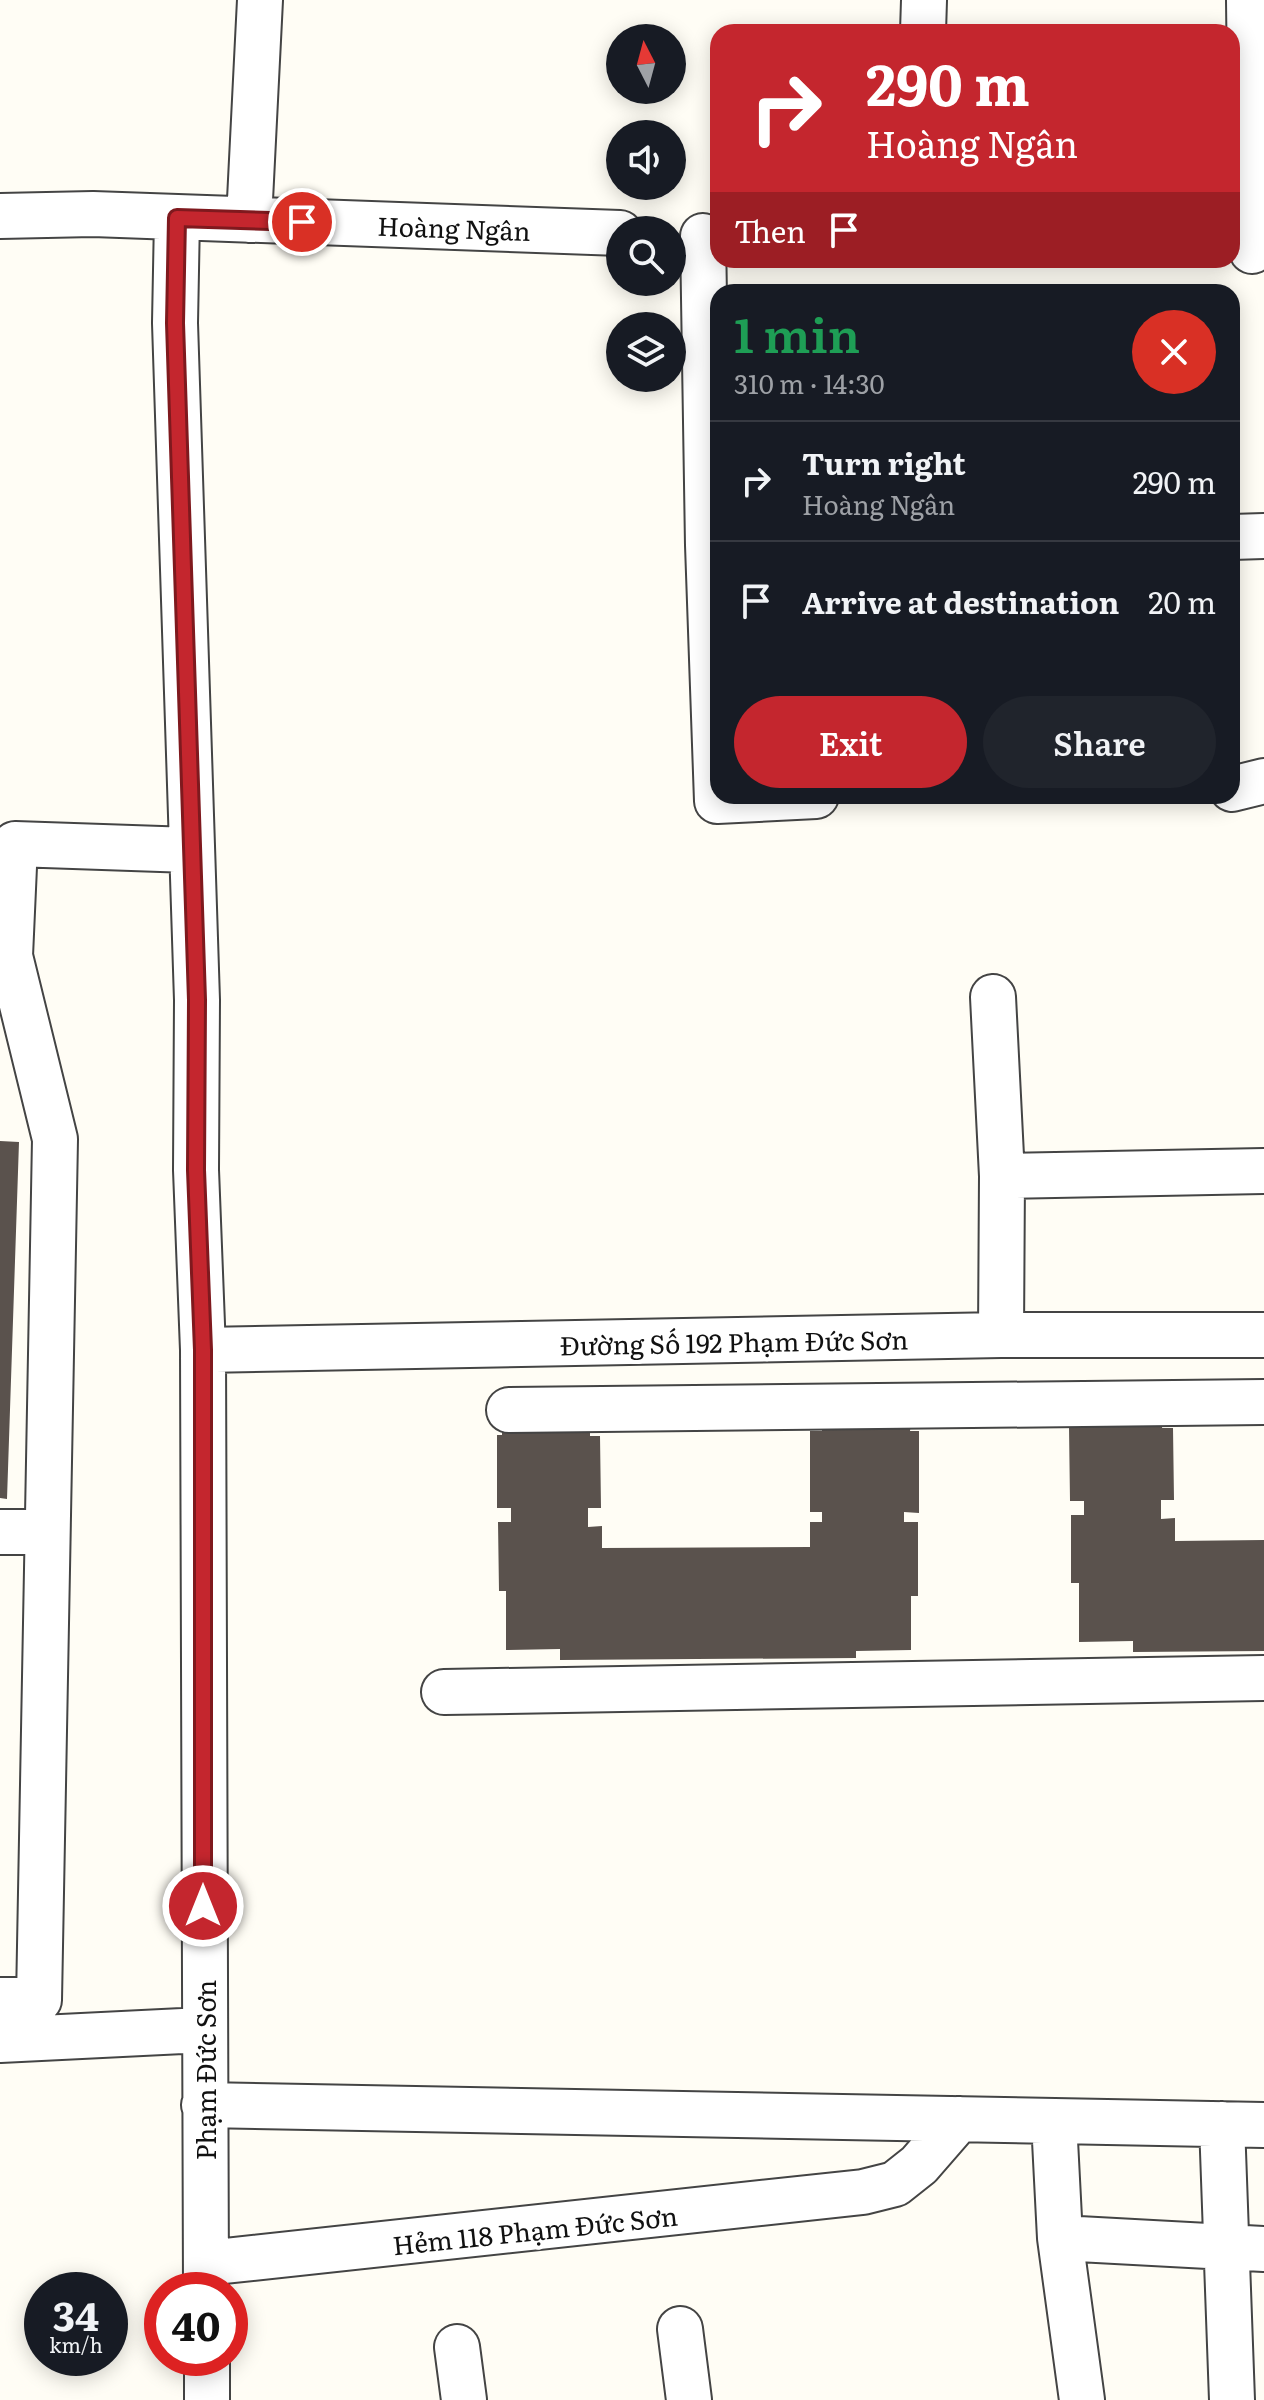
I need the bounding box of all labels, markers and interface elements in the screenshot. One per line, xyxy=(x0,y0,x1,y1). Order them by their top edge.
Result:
north arrow xyxy=(606,24,686,104)
map controls xyxy=(606,24,686,392)
text: 290 m xyxy=(866,40,1030,123)
icon: right xyxy=(734,56,838,160)
text: Hoàng Ngân xyxy=(866,116,1078,169)
button: sound xyxy=(606,120,686,200)
pin xyxy=(268,188,336,256)
icon: arrive xyxy=(280,200,324,244)
street label: Hoàng Ngân xyxy=(377,205,531,249)
text: Then xyxy=(734,208,806,252)
icon: arrive xyxy=(822,208,866,252)
button: search xyxy=(606,216,686,296)
text: 1 min xyxy=(734,297,860,368)
button: close xyxy=(1132,310,1216,394)
button: layers xyxy=(606,312,686,392)
text: 310 m · 14:30 xyxy=(734,363,885,402)
text: Turn right xyxy=(802,440,966,484)
icon: right xyxy=(734,459,778,503)
text: 290 m xyxy=(1133,459,1216,503)
text: Hoàng Ngân xyxy=(802,484,955,523)
icon: arrive xyxy=(734,579,778,623)
text: Arrive at destination xyxy=(802,579,1119,623)
text: 20 m xyxy=(1148,579,1216,623)
button: Exit xyxy=(734,696,967,788)
button: Share xyxy=(983,696,1216,788)
street label: Đường Số 192 Phạm Đức Sơn xyxy=(559,1318,909,1364)
position arrow xyxy=(161,1864,245,1948)
street label: Phạm Đức Sơn xyxy=(185,1980,224,2160)
street label: Hẻm 118 Phạm Đức Sơn xyxy=(390,2195,680,2263)
speed limit sign: 40 xyxy=(144,2272,248,2376)
text: 34 xyxy=(53,2284,99,2343)
text: km/h xyxy=(49,2329,103,2359)

